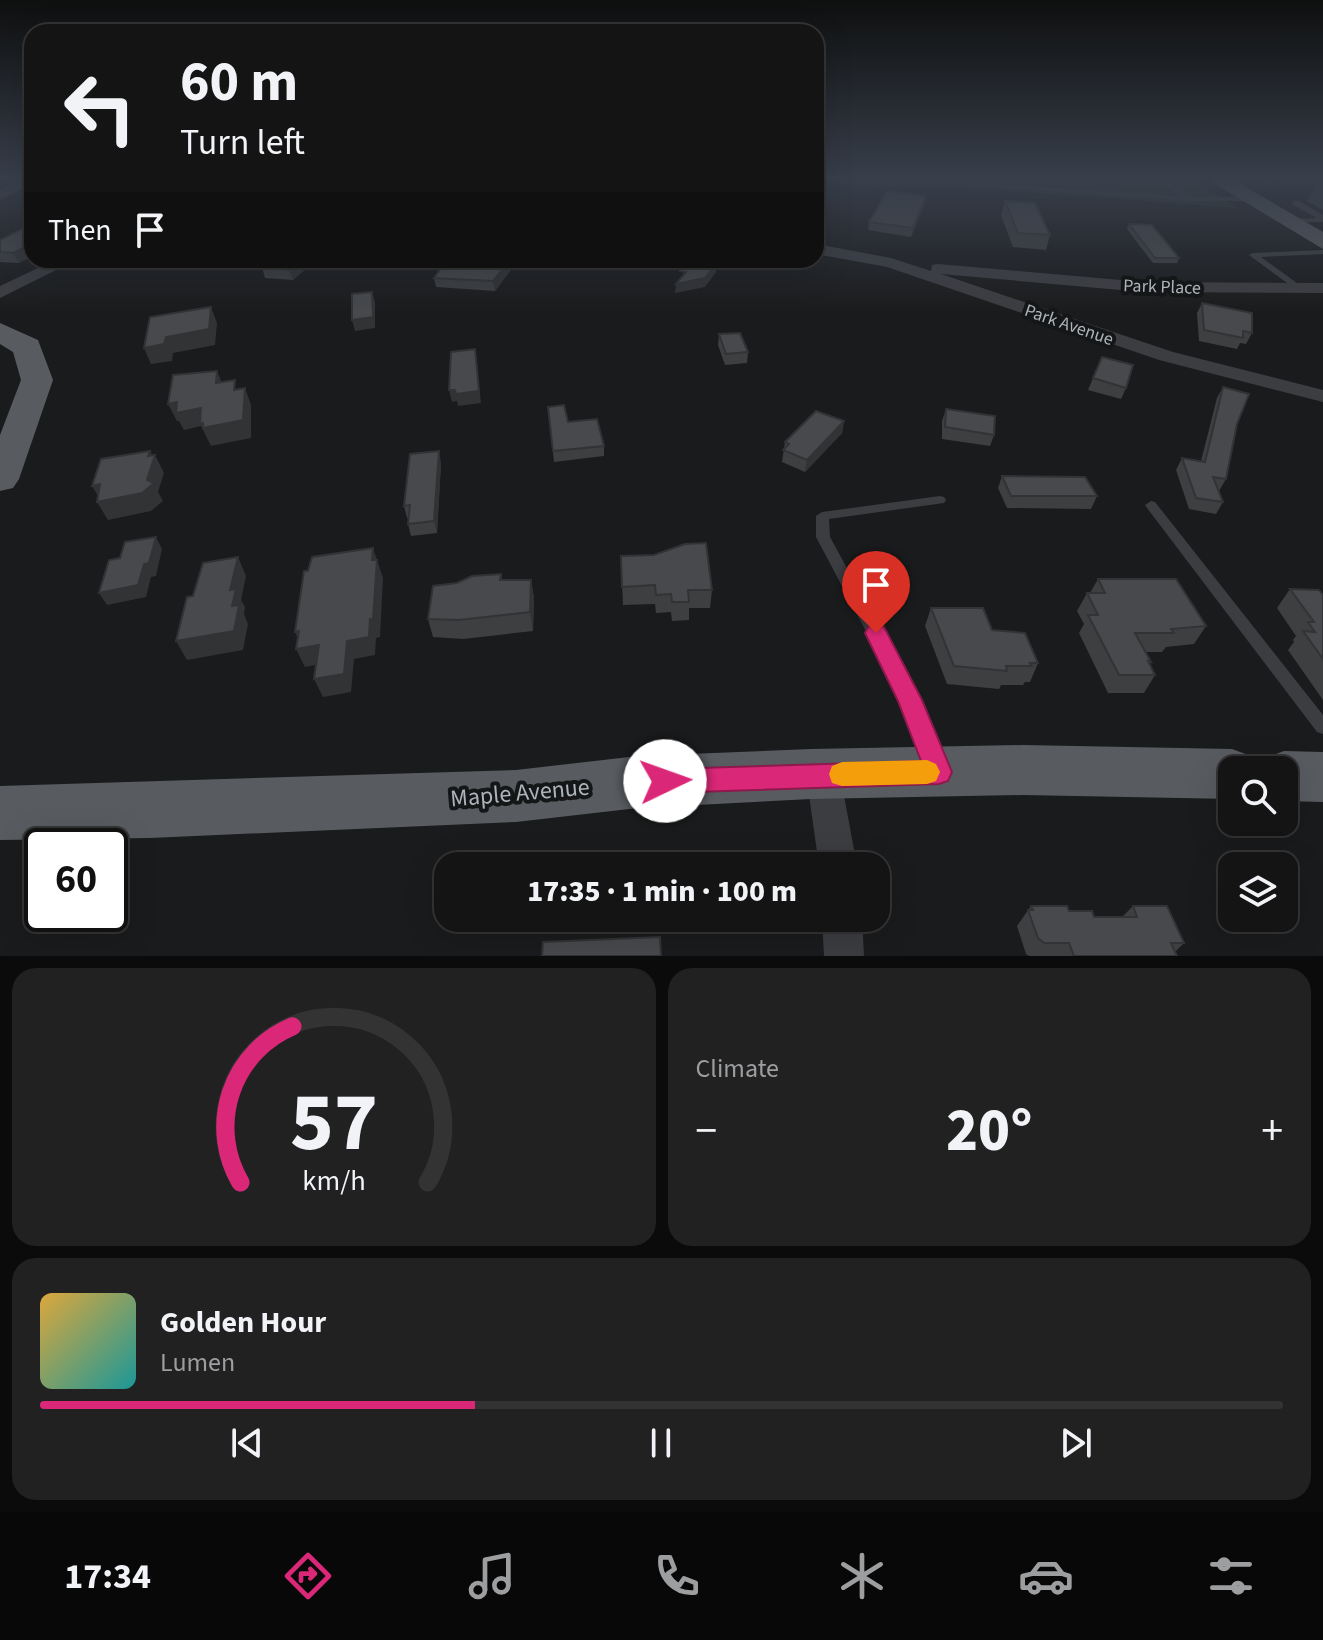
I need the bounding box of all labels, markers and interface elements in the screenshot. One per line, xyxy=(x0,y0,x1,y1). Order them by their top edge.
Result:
text: 60 m xyxy=(180,43,298,122)
icon: left xyxy=(48,56,152,160)
text: Turn left xyxy=(180,117,305,168)
icon: arrive xyxy=(128,208,172,252)
text: Then xyxy=(48,209,112,252)
street label: Park Place xyxy=(1123,273,1201,301)
street label: Park Avenue xyxy=(1021,298,1117,352)
pin xyxy=(842,551,910,633)
icon: arrive xyxy=(854,563,898,607)
position arrow xyxy=(623,739,707,823)
map controls xyxy=(1218,756,1298,932)
button: search xyxy=(1218,756,1298,836)
street label: Maple Avenue xyxy=(449,769,591,817)
speed limit sign: 60 xyxy=(24,828,128,932)
button: layers xyxy=(1218,852,1298,932)
text: 17:35 · 1 min · 100 m xyxy=(527,870,797,913)
text: Climate xyxy=(696,1050,779,1087)
text: 57 xyxy=(290,1064,378,1182)
text: 20° xyxy=(946,1089,1032,1174)
text: − xyxy=(696,1100,717,1163)
text: + xyxy=(1261,1100,1283,1163)
text: km/h xyxy=(302,1161,365,1201)
text: Golden Hour xyxy=(160,1301,326,1344)
text: Lumen xyxy=(160,1344,235,1381)
icon: previous xyxy=(225,1421,269,1465)
icon: pause xyxy=(639,1421,683,1465)
icon: next xyxy=(1054,1421,1098,1465)
icon: directions xyxy=(280,1548,336,1604)
icon: music xyxy=(464,1548,520,1604)
icon: phone xyxy=(649,1548,705,1604)
icon: climate xyxy=(834,1548,890,1604)
icon: car xyxy=(1018,1548,1074,1604)
icon: filters xyxy=(1203,1548,1259,1604)
text: 17:34 xyxy=(64,1551,151,1602)

